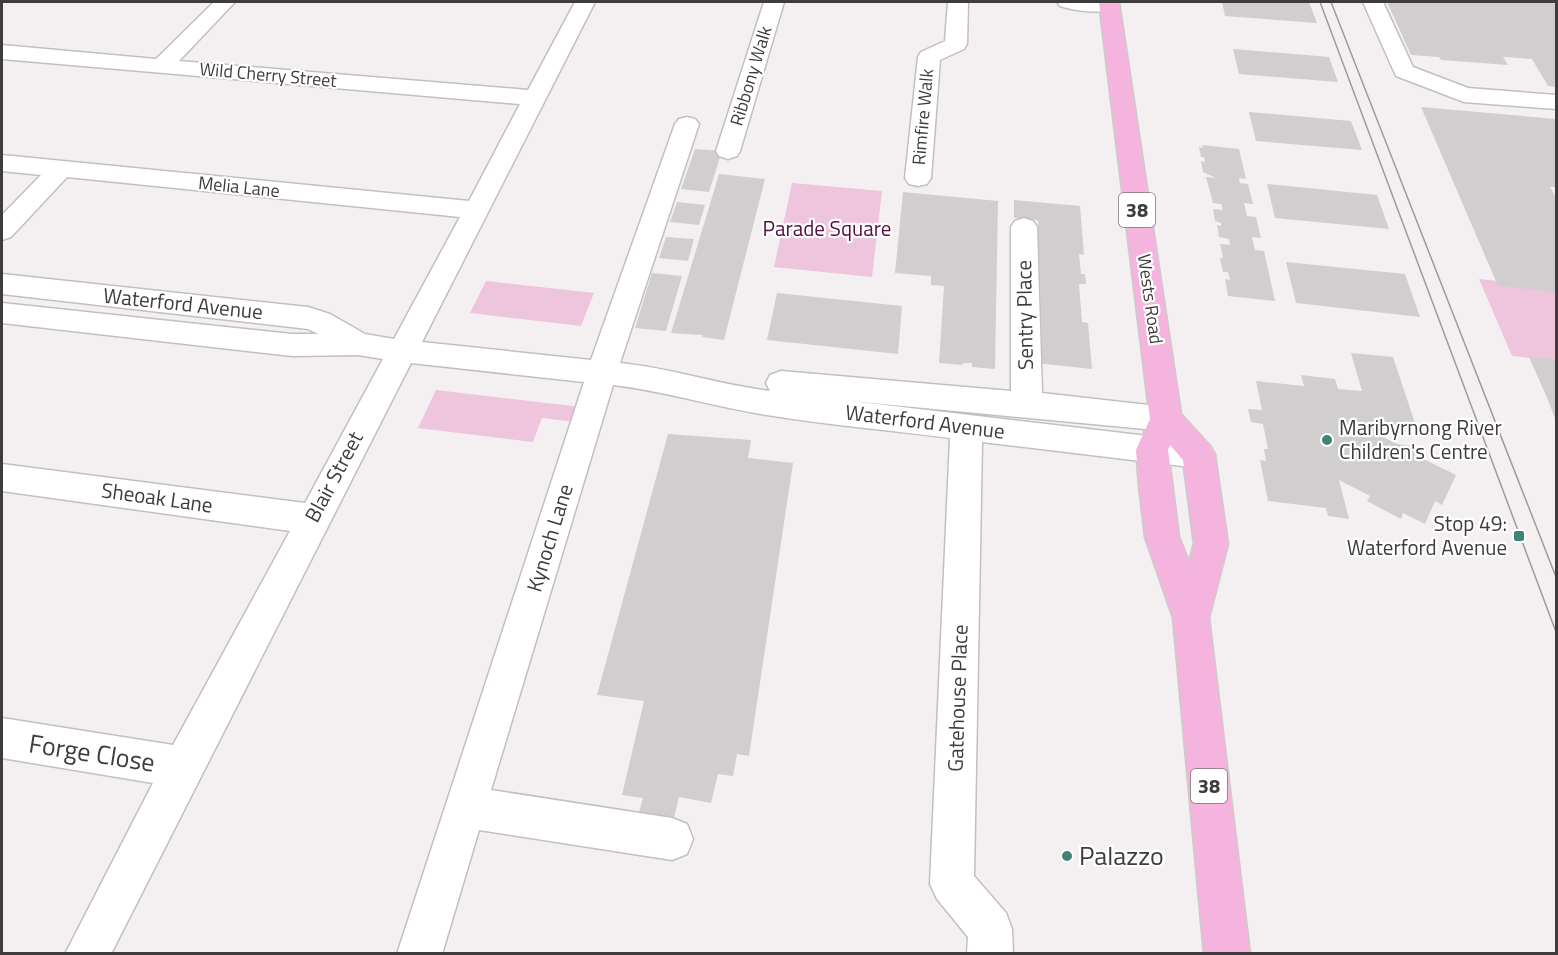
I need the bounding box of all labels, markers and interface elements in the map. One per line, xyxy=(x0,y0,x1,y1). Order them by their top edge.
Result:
street label: Ribbony Walk xyxy=(723,22,779,129)
street label: Wild Cherry Street xyxy=(198,55,338,94)
street label: Rimfire Walk xyxy=(905,67,940,166)
street label: Melia Lane xyxy=(197,169,281,204)
road number: 38 xyxy=(1119,193,1155,227)
park label: Parade Square xyxy=(763,212,891,244)
street label: Wests Road xyxy=(1131,252,1170,346)
street label: Sentry Place xyxy=(1007,260,1041,370)
street label: Waterford Avenue xyxy=(102,279,265,327)
street label: Waterford Avenue xyxy=(844,395,1007,447)
place label: Maribyrnong River Children's Centre xyxy=(1339,411,1502,467)
street label: Blair Street xyxy=(296,425,371,528)
marker: Maribyrnong River Children's Centre xyxy=(1320,433,1334,447)
street label: Sheoak Lane xyxy=(99,473,215,521)
street label: Kynoch Lane xyxy=(517,480,581,596)
place label: Stop 49: Waterford Avenue xyxy=(1347,507,1507,563)
marker: Stop 49: Waterford Avenue xyxy=(1512,529,1526,543)
street label: Gatehouse Place xyxy=(938,624,976,772)
street label: Forge Close xyxy=(26,723,158,782)
road number: 38 xyxy=(1191,769,1227,803)
place label: Palazzo xyxy=(1079,836,1164,875)
marker: Palazzo xyxy=(1060,849,1074,863)

